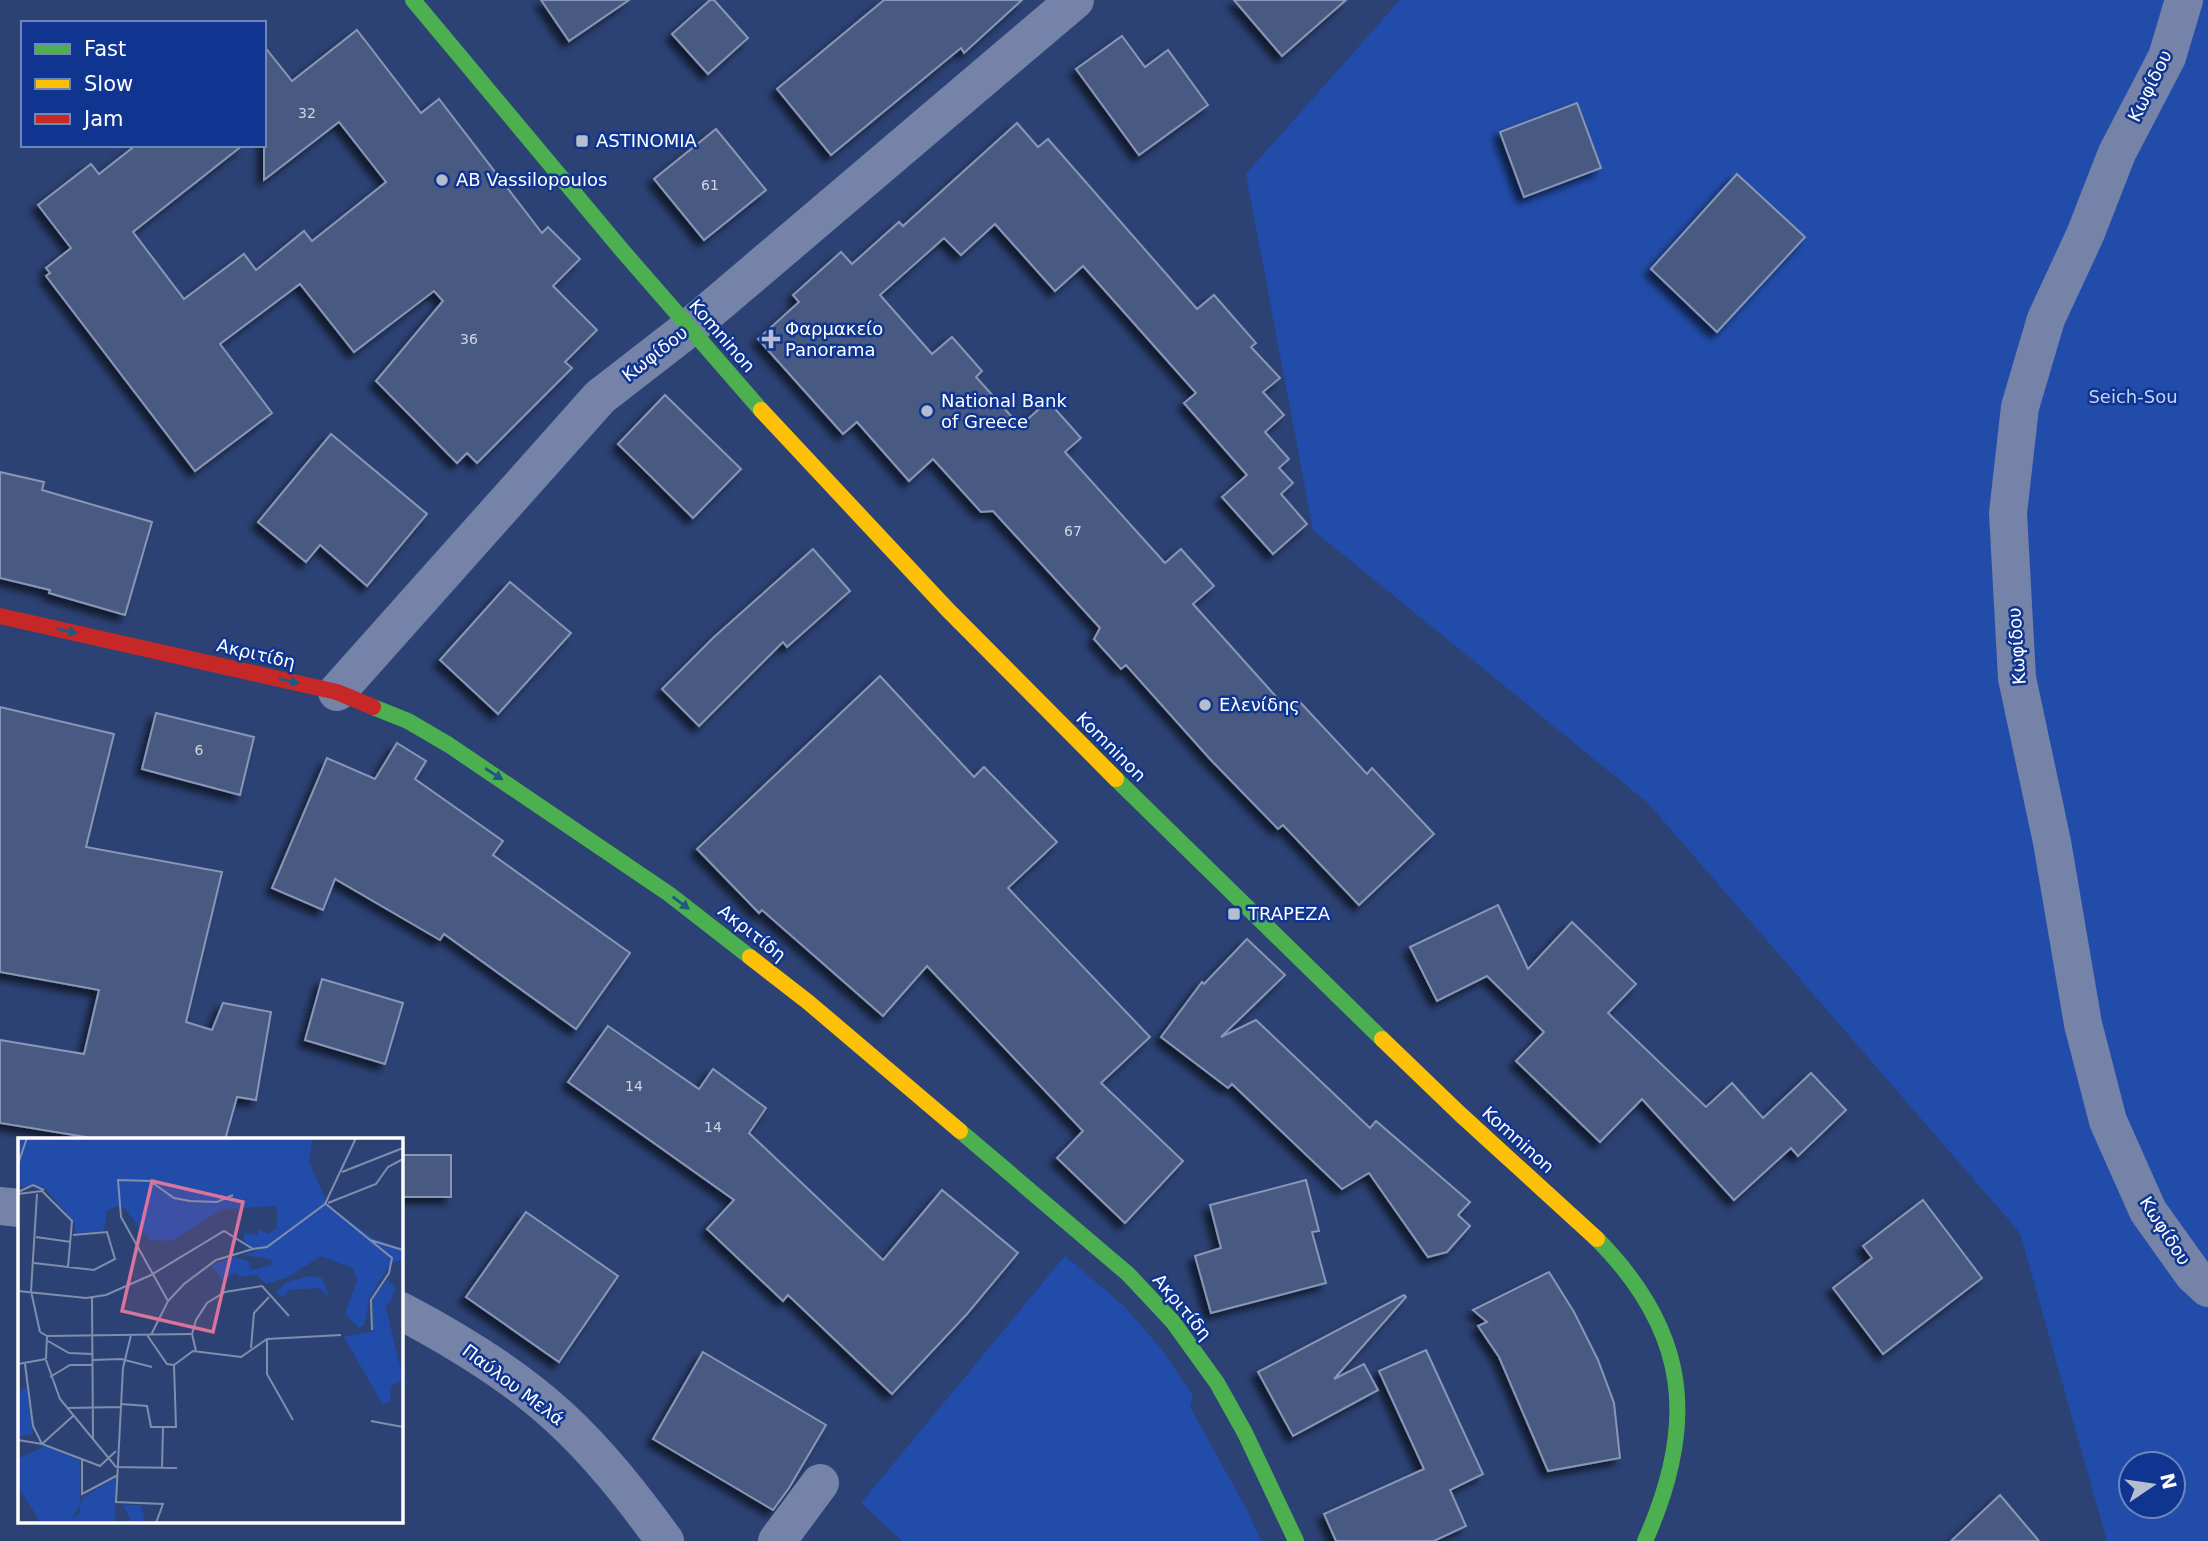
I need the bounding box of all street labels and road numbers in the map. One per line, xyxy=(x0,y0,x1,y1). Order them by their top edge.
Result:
street label: Κωφίδου xyxy=(2123,46,2176,125)
street label: Komninon xyxy=(685,295,760,376)
street label: Κωφίδου xyxy=(618,322,692,386)
street label: Κωφίδου xyxy=(2003,607,2030,685)
street label: Ακριτίδη xyxy=(215,634,297,673)
street label: Komninon xyxy=(1072,708,1150,786)
street label: Ακριτίδη xyxy=(714,900,790,965)
street label: Komninon xyxy=(1478,1102,1559,1177)
street label: Κωφίδου xyxy=(2136,1193,2195,1269)
street label: Ακριτίδη xyxy=(1149,1269,1216,1344)
street label: Παύλου Μελά xyxy=(459,1340,568,1430)

